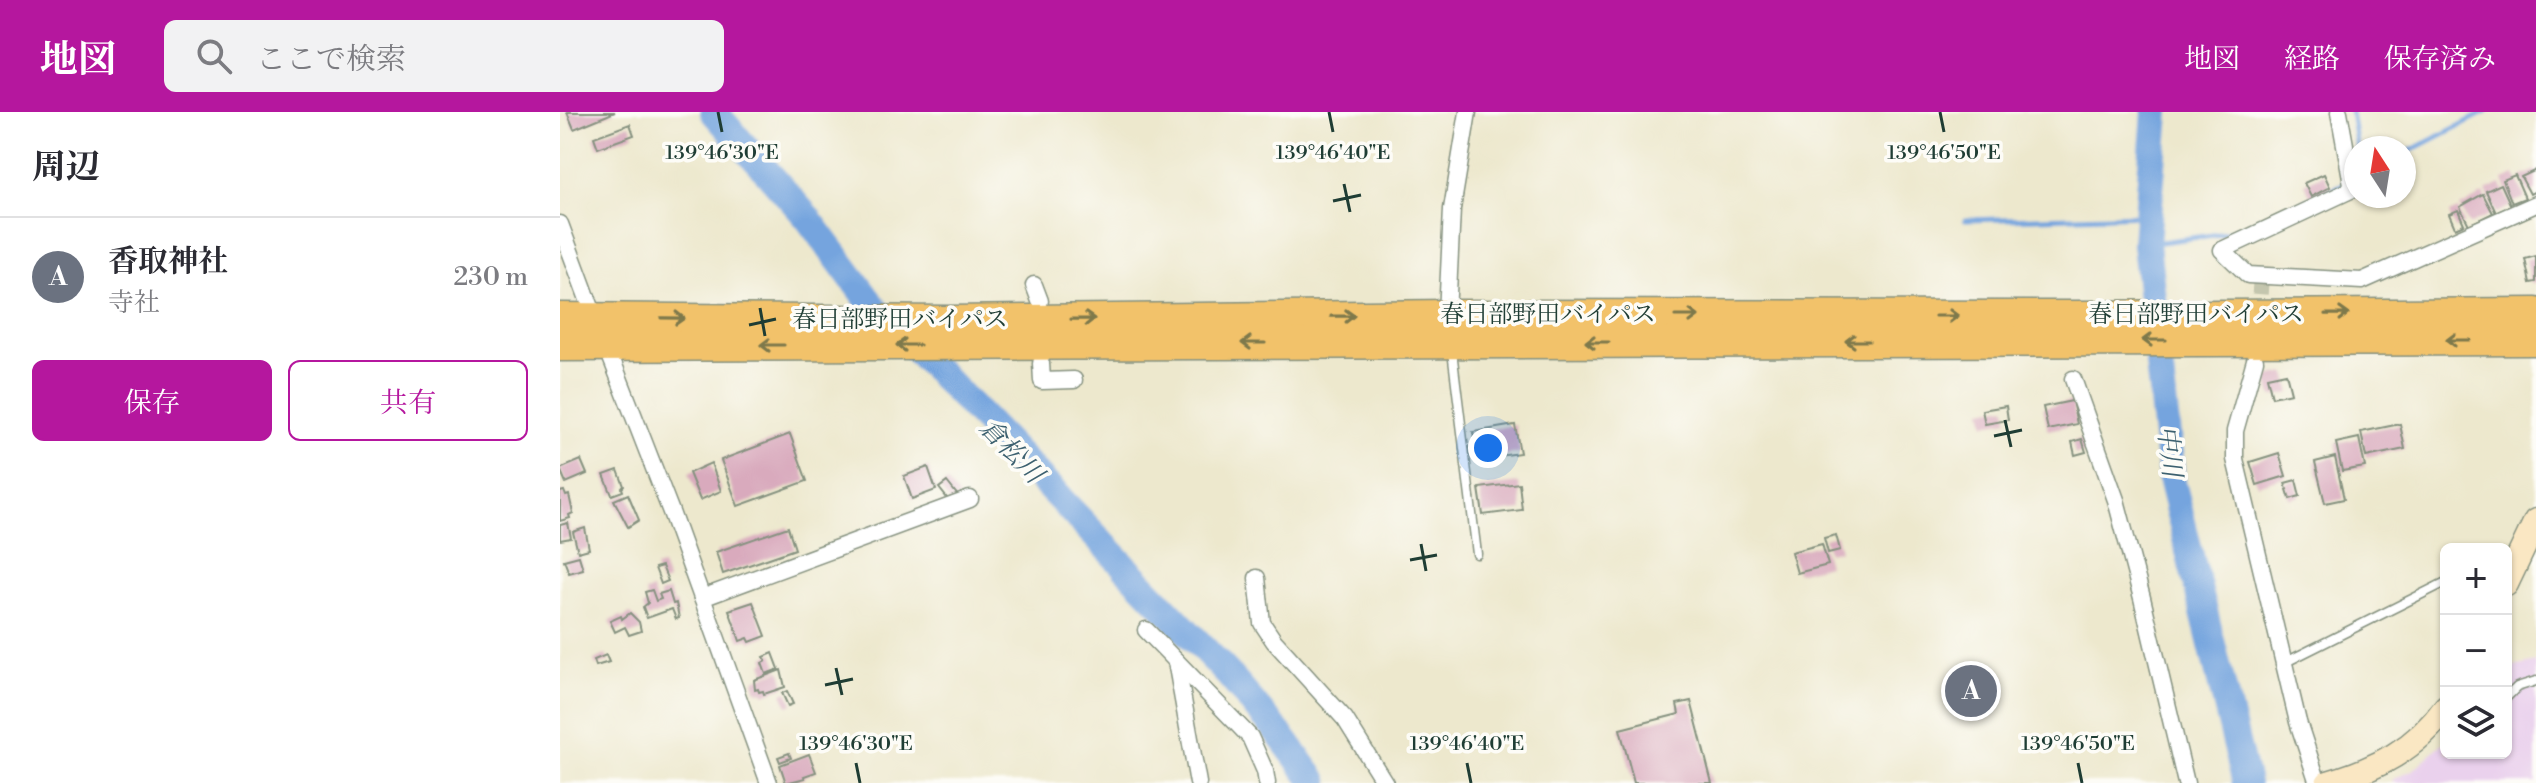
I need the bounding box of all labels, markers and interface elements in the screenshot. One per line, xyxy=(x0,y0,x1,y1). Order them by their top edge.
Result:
search box xyxy=(164,20,724,92)
icon: search xyxy=(192,34,236,78)
text: 地図 xyxy=(40,37,116,84)
text: ここで検索 xyxy=(256,41,406,79)
text: 地図 xyxy=(2184,42,2240,77)
text: 経路 xyxy=(2284,42,2340,77)
text: 保存済み xyxy=(2384,42,2496,77)
north arrow xyxy=(2344,136,2416,208)
text: 139°46'30"E xyxy=(665,141,779,166)
text: 139°46'40"E xyxy=(1276,141,1390,166)
text: 139°46'50"E xyxy=(1887,141,2001,166)
text: 周辺 xyxy=(32,147,100,189)
text: 香取神社 xyxy=(108,243,228,281)
text: A xyxy=(49,261,67,293)
text: 230 m xyxy=(453,261,528,293)
text: 寺社 xyxy=(108,287,160,319)
street label: 春日部野田バイパス xyxy=(1440,300,1656,330)
street label: 春日部野田バイパス xyxy=(2088,300,2304,330)
street label: 春日部野田バイパス xyxy=(792,305,1008,335)
one-way arrow xyxy=(2323,306,2350,322)
one-way arrow xyxy=(1329,308,1356,324)
one-way arrow xyxy=(1673,308,1700,324)
one-way arrow xyxy=(1933,308,1960,324)
one-way arrow xyxy=(659,310,686,326)
one-way arrow xyxy=(1069,312,1096,327)
one-way arrow xyxy=(2141,332,2168,348)
one-way arrow xyxy=(2445,332,2472,348)
one-way arrow xyxy=(1844,333,1871,349)
one-way arrow xyxy=(1584,334,1611,350)
one-way arrow xyxy=(1240,335,1267,351)
one-way arrow xyxy=(759,337,786,353)
one-way arrow xyxy=(895,337,922,353)
button: 保存 xyxy=(32,360,272,441)
button: 共有 xyxy=(288,360,528,441)
water label: 倉松川 xyxy=(972,412,1052,492)
water label: 中川 xyxy=(2150,423,2188,482)
your location xyxy=(1468,428,1508,468)
map controls xyxy=(2440,543,2512,759)
button: + xyxy=(2440,543,2512,615)
button: − xyxy=(2440,615,2512,687)
pin: A xyxy=(1945,661,1997,721)
button: layers xyxy=(2440,687,2512,759)
text: 139°46'30"E xyxy=(799,732,913,757)
text: 139°46'40"E xyxy=(1410,732,1524,757)
text: 139°46'50"E xyxy=(2021,732,2135,757)

